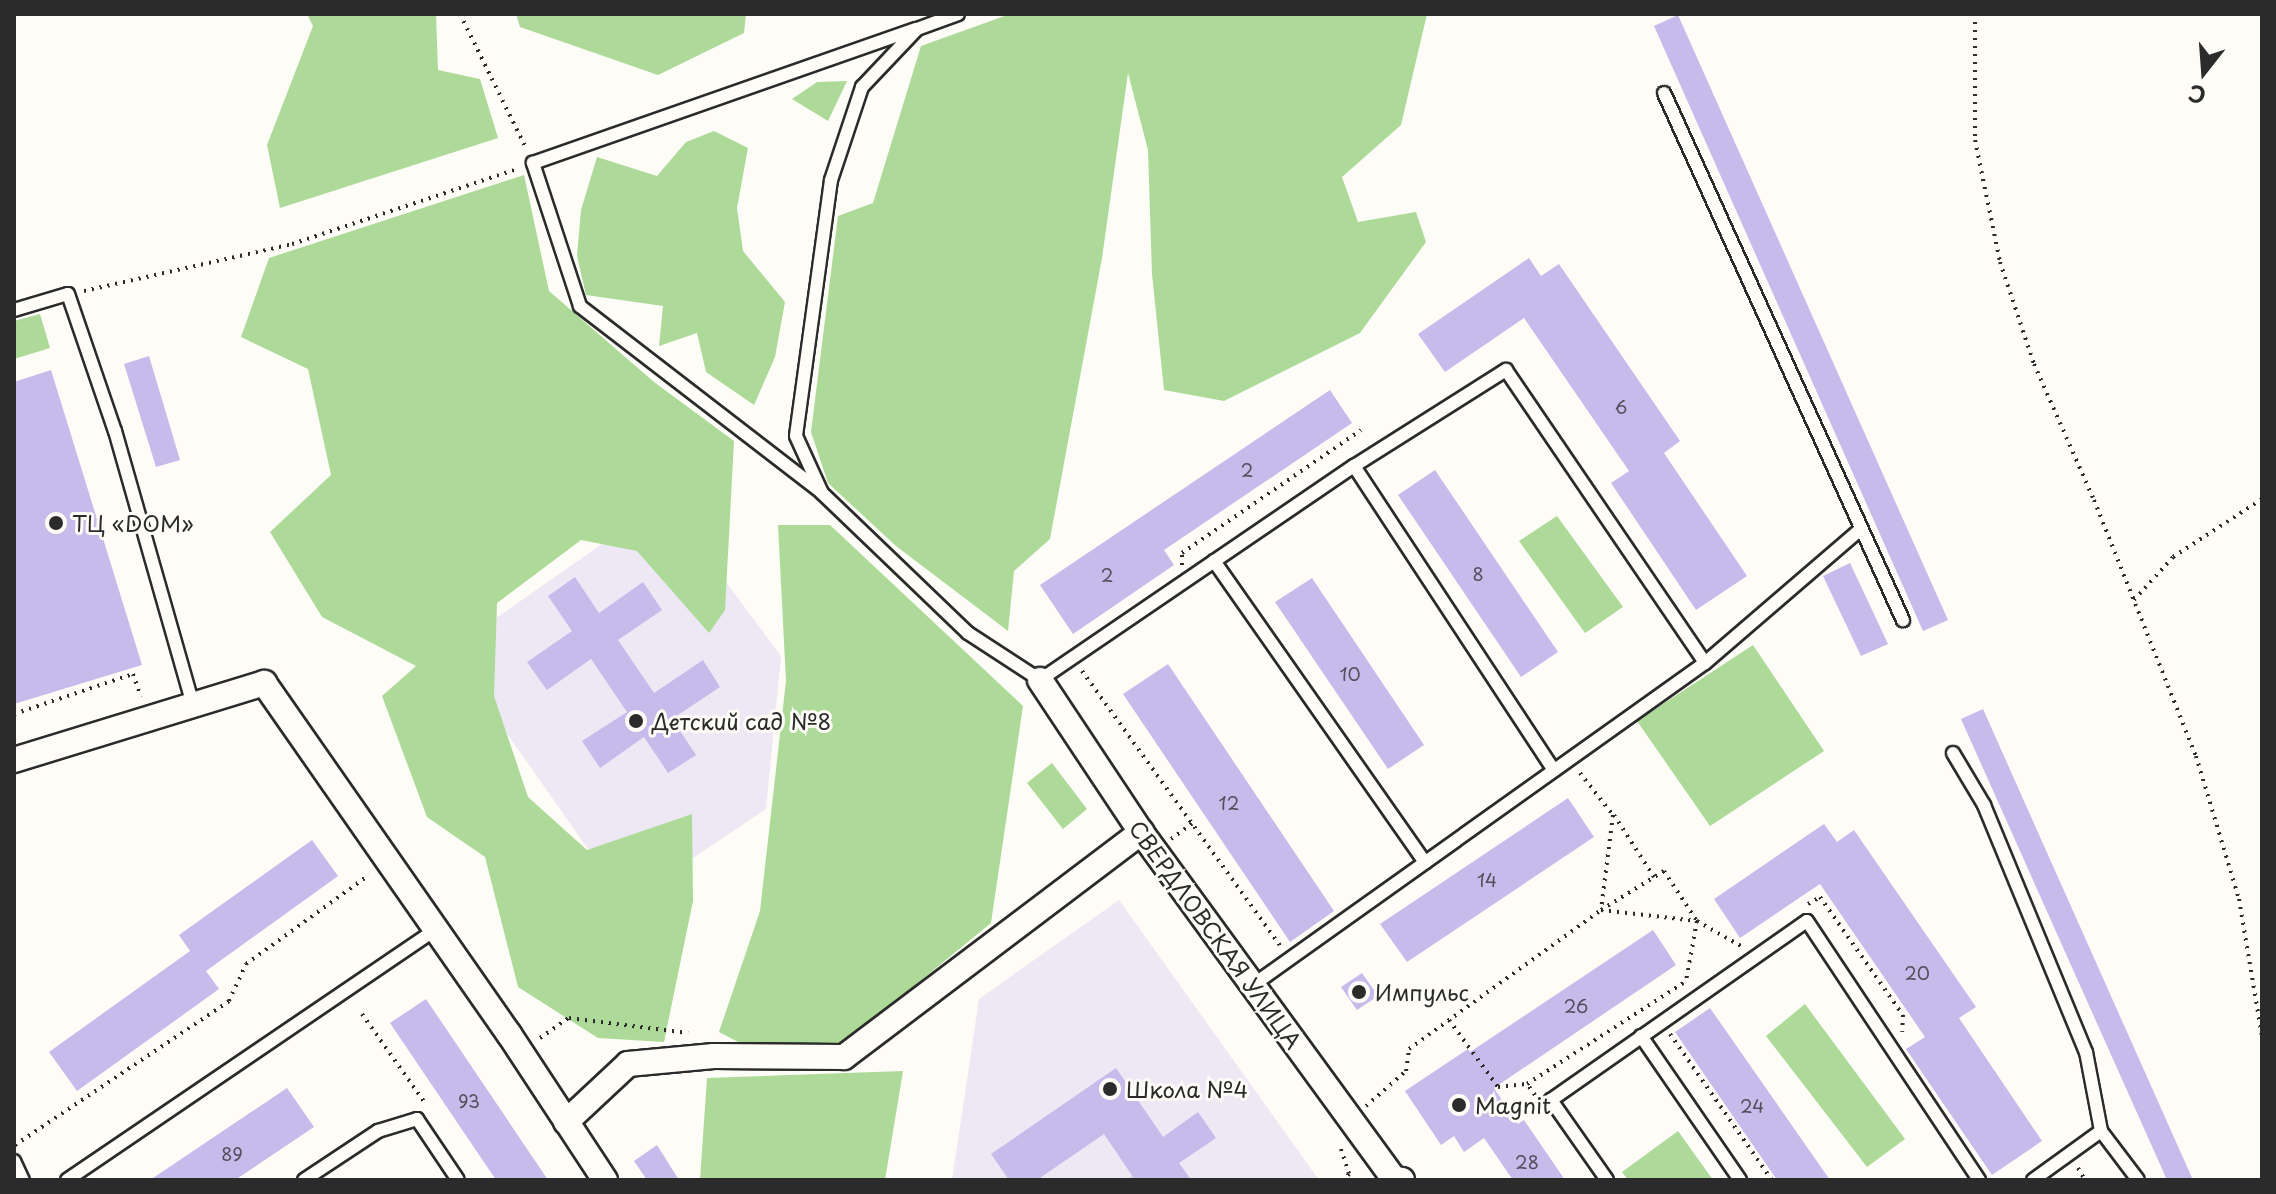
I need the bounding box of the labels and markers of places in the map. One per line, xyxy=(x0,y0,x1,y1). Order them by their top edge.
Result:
place label: ТЦ «DOM» xyxy=(72,510,194,536)
marker: ТЦ «DOM» xyxy=(47,514,65,532)
place label: Детский сад №8 xyxy=(652,708,833,734)
marker: Детский сад №8 xyxy=(627,712,645,730)
place label: Импульс xyxy=(1375,979,1469,1005)
marker: Импульс xyxy=(1350,983,1368,1001)
place label: Школа №4 xyxy=(1126,1076,1249,1102)
marker: Школа №4 xyxy=(1101,1080,1119,1098)
place label: Magnit xyxy=(1475,1092,1551,1118)
marker: Magnit xyxy=(1450,1096,1468,1114)

